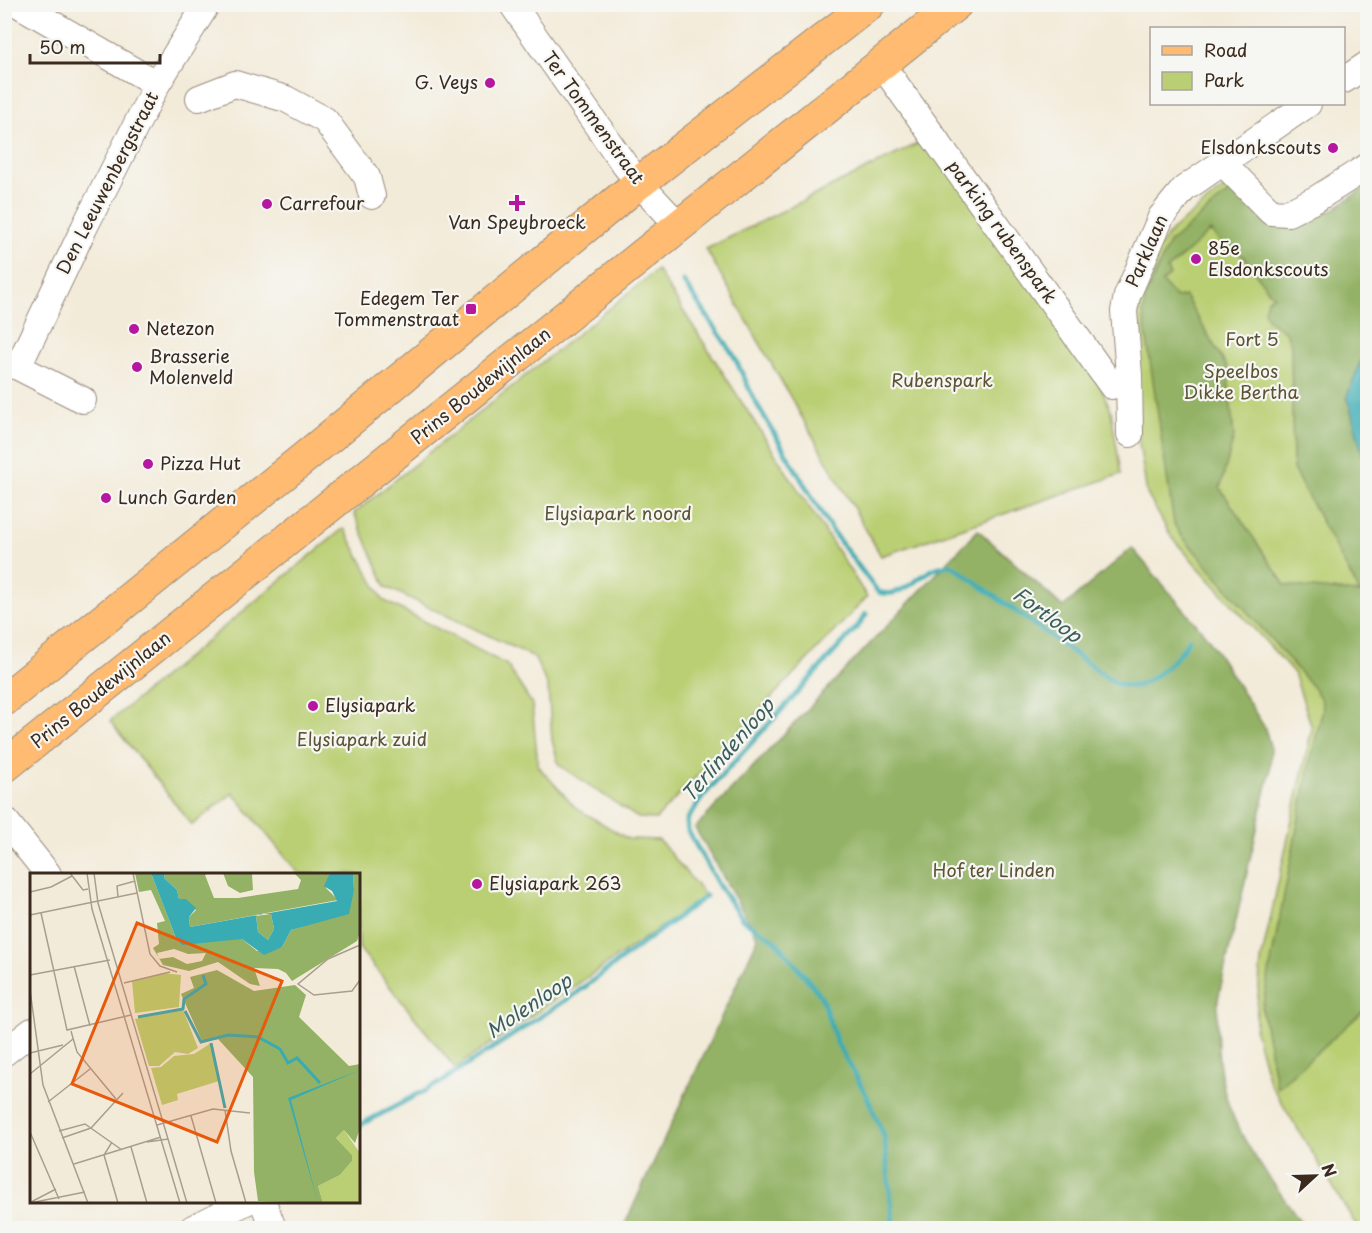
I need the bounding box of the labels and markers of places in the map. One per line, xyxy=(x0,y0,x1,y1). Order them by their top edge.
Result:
place label: G. Veys xyxy=(414,68,478,95)
marker: G. Veys xyxy=(483,76,497,90)
place label: Elsdonkscouts xyxy=(1201,133,1321,160)
marker: Elsdonkscouts xyxy=(1326,141,1340,155)
place label: Carrefour xyxy=(279,189,365,216)
marker: Van Speybroeck xyxy=(510,196,524,210)
marker: Carrefour xyxy=(260,197,274,211)
place label: Van Speybroeck xyxy=(448,208,586,235)
place label: 85e Elsdonkscouts xyxy=(1208,234,1328,282)
marker: 85e Elsdonkscouts xyxy=(1189,252,1203,266)
place label: Edegem Ter Tommenstraat xyxy=(334,284,460,332)
marker: Edegem Ter Tommenstraat xyxy=(464,302,478,316)
place label: Netezon xyxy=(146,314,215,341)
marker: Netezon xyxy=(127,322,141,336)
place label: Brasserie Molenveld xyxy=(149,342,233,390)
marker: Brasserie Molenveld xyxy=(130,360,144,374)
place label: Pizza Hut xyxy=(160,449,241,476)
marker: Pizza Hut xyxy=(141,457,155,471)
place label: Lunch Garden xyxy=(118,483,237,510)
marker: Lunch Garden xyxy=(99,491,113,505)
place label: Elysiapark xyxy=(325,691,416,718)
marker: Elysiapark xyxy=(306,699,320,713)
place label: Elysiapark 263 xyxy=(489,869,621,896)
marker: Elysiapark 263 xyxy=(470,877,484,891)

